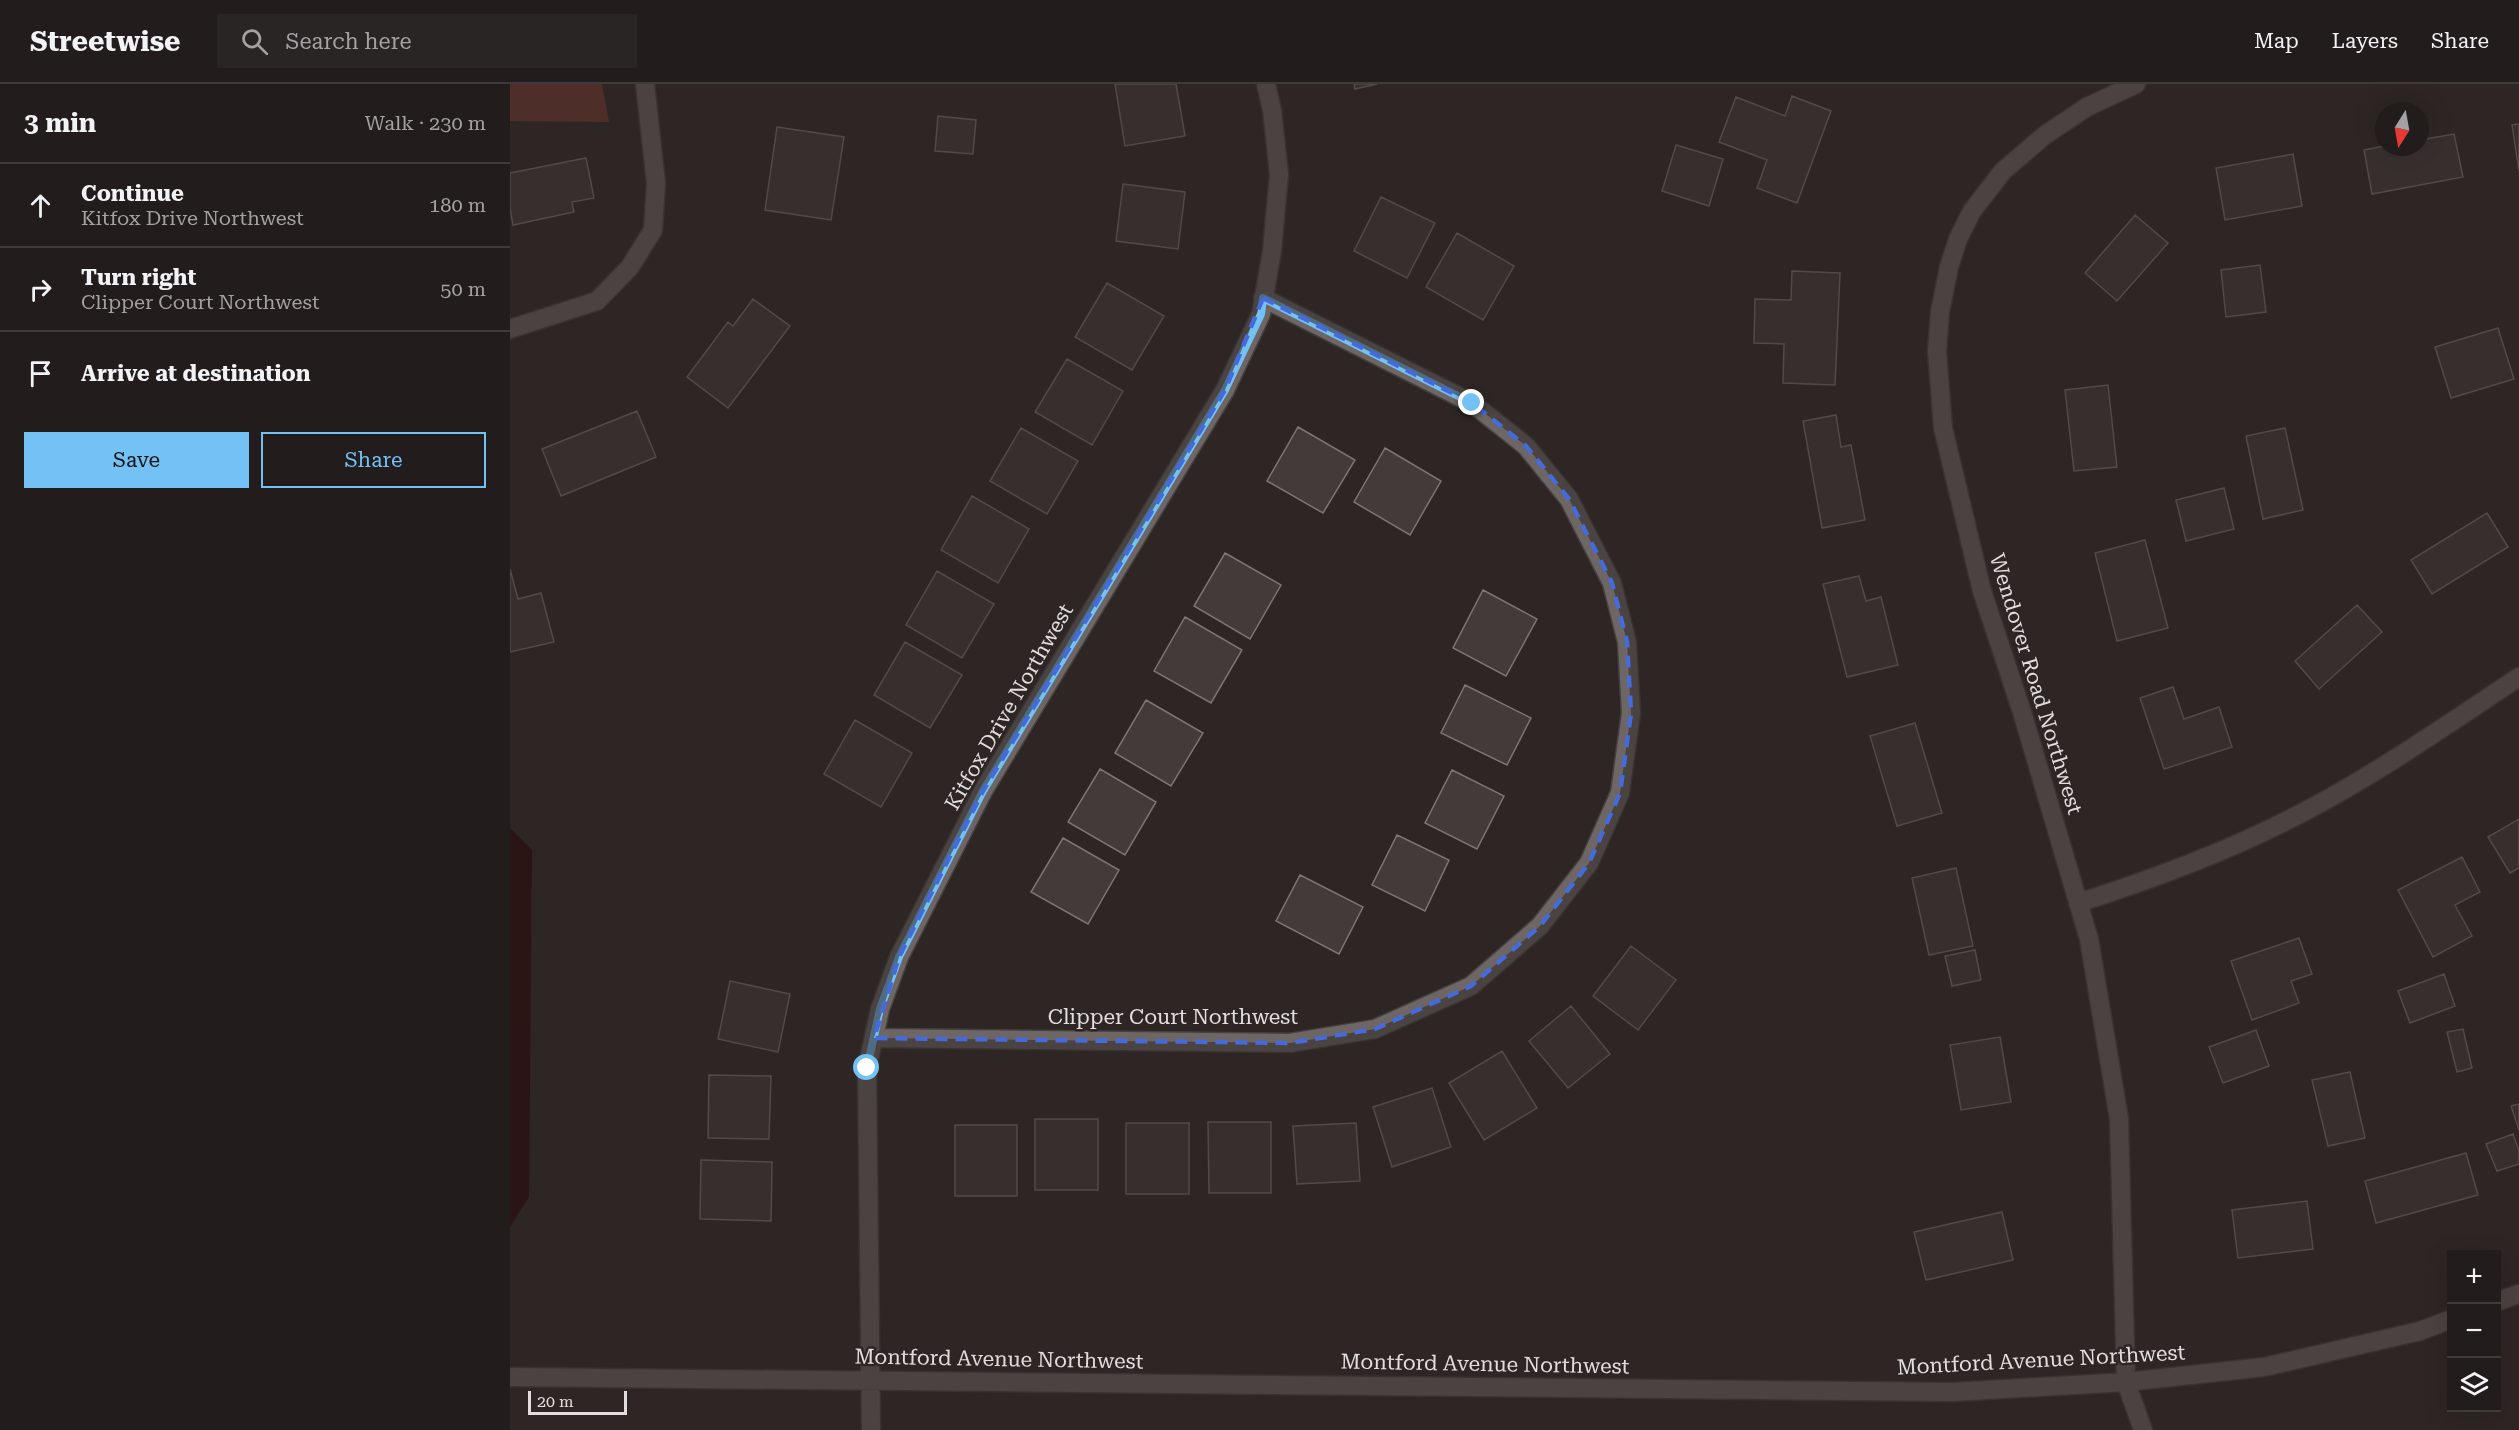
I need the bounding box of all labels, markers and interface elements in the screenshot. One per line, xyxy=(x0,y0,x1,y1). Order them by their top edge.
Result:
search box xyxy=(217,14,637,68)
text: Streetwise xyxy=(30,25,181,58)
icon: search xyxy=(238,25,271,58)
text: Search here xyxy=(286,29,412,54)
text: Map xyxy=(2254,29,2299,53)
text: Layers xyxy=(2332,29,2398,53)
text: Share xyxy=(2431,29,2489,53)
north arrow xyxy=(2375,102,2429,156)
text: 3 min xyxy=(24,108,96,138)
text: Walk · 230 m xyxy=(365,111,486,135)
text: Continue xyxy=(81,181,184,206)
icon: ahead xyxy=(24,189,57,222)
text: 180 m xyxy=(429,193,486,217)
text: Kitfox Drive Northwest xyxy=(81,206,304,230)
text: Turn right xyxy=(81,265,196,290)
icon: right xyxy=(24,273,57,306)
text: 50 m xyxy=(440,277,486,301)
text: Clipper Court Northwest xyxy=(81,290,319,314)
icon: arrive xyxy=(24,357,57,390)
text: Arrive at destination xyxy=(81,361,310,386)
route end xyxy=(1458,389,1484,415)
button: Save xyxy=(24,432,249,488)
button: Share xyxy=(261,432,486,488)
street label: Wendover Road Northwest xyxy=(1985,551,2087,817)
street label: Kitfox Drive Northwest xyxy=(940,600,1078,814)
street label: Clipper Court Northwest xyxy=(1048,1005,1298,1029)
route start xyxy=(853,1054,879,1080)
map controls xyxy=(2447,1250,2501,1412)
button: + xyxy=(2447,1250,2501,1304)
button: − xyxy=(2447,1304,2501,1358)
street label: Montford Avenue Northwest xyxy=(1896,1340,2186,1380)
street label: Montford Avenue Northwest xyxy=(854,1344,1144,1374)
street label: Montford Avenue Northwest xyxy=(1340,1349,1630,1379)
button: layers xyxy=(2447,1358,2501,1412)
scale bar xyxy=(528,1388,627,1416)
text: 20 m xyxy=(537,1392,574,1411)

